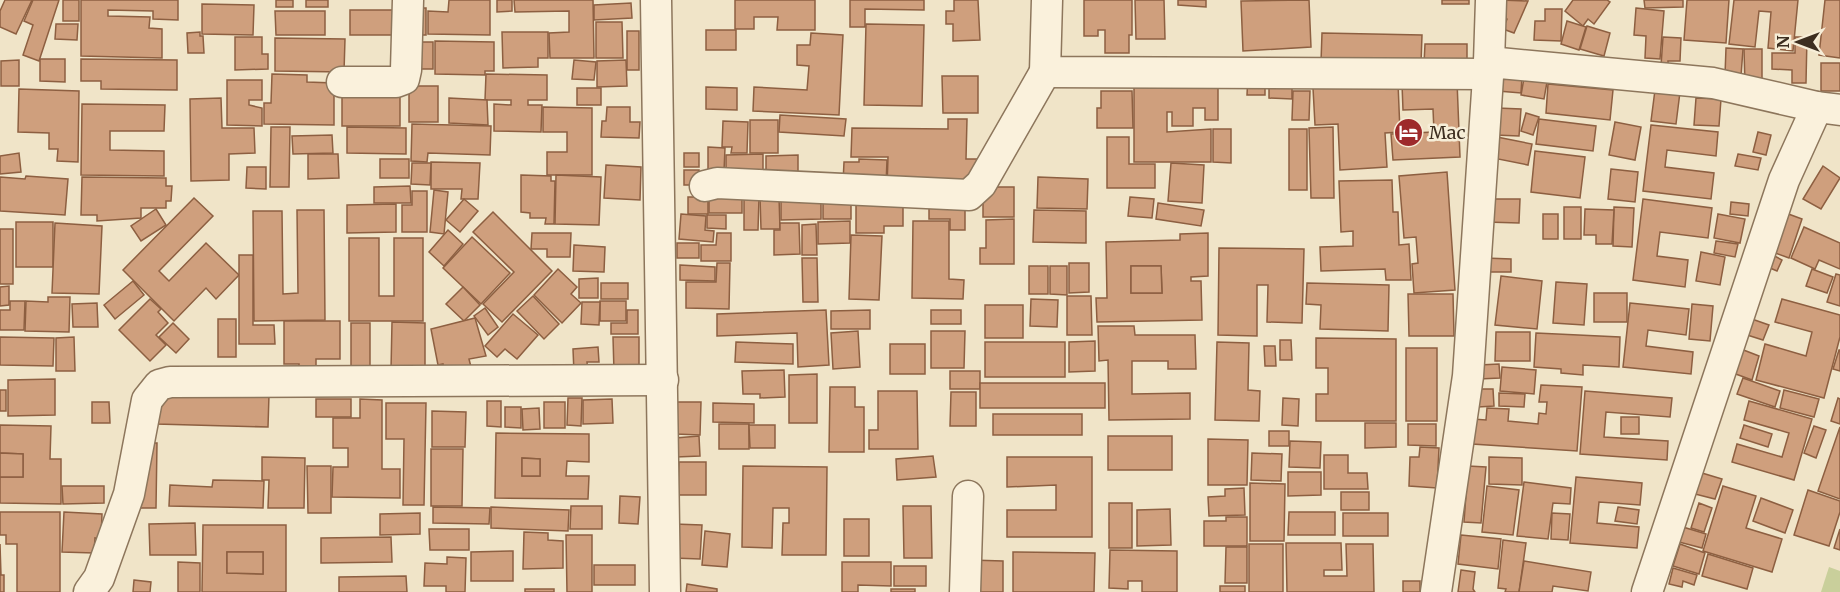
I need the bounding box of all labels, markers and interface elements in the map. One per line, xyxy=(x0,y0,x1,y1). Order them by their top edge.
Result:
north arrow xyxy=(1768,12,1828,72)
text: N xyxy=(1773,35,1793,48)
hotel icon: Mac xyxy=(1392,117,1424,149)
place label: Mac xyxy=(1429,121,1466,144)

